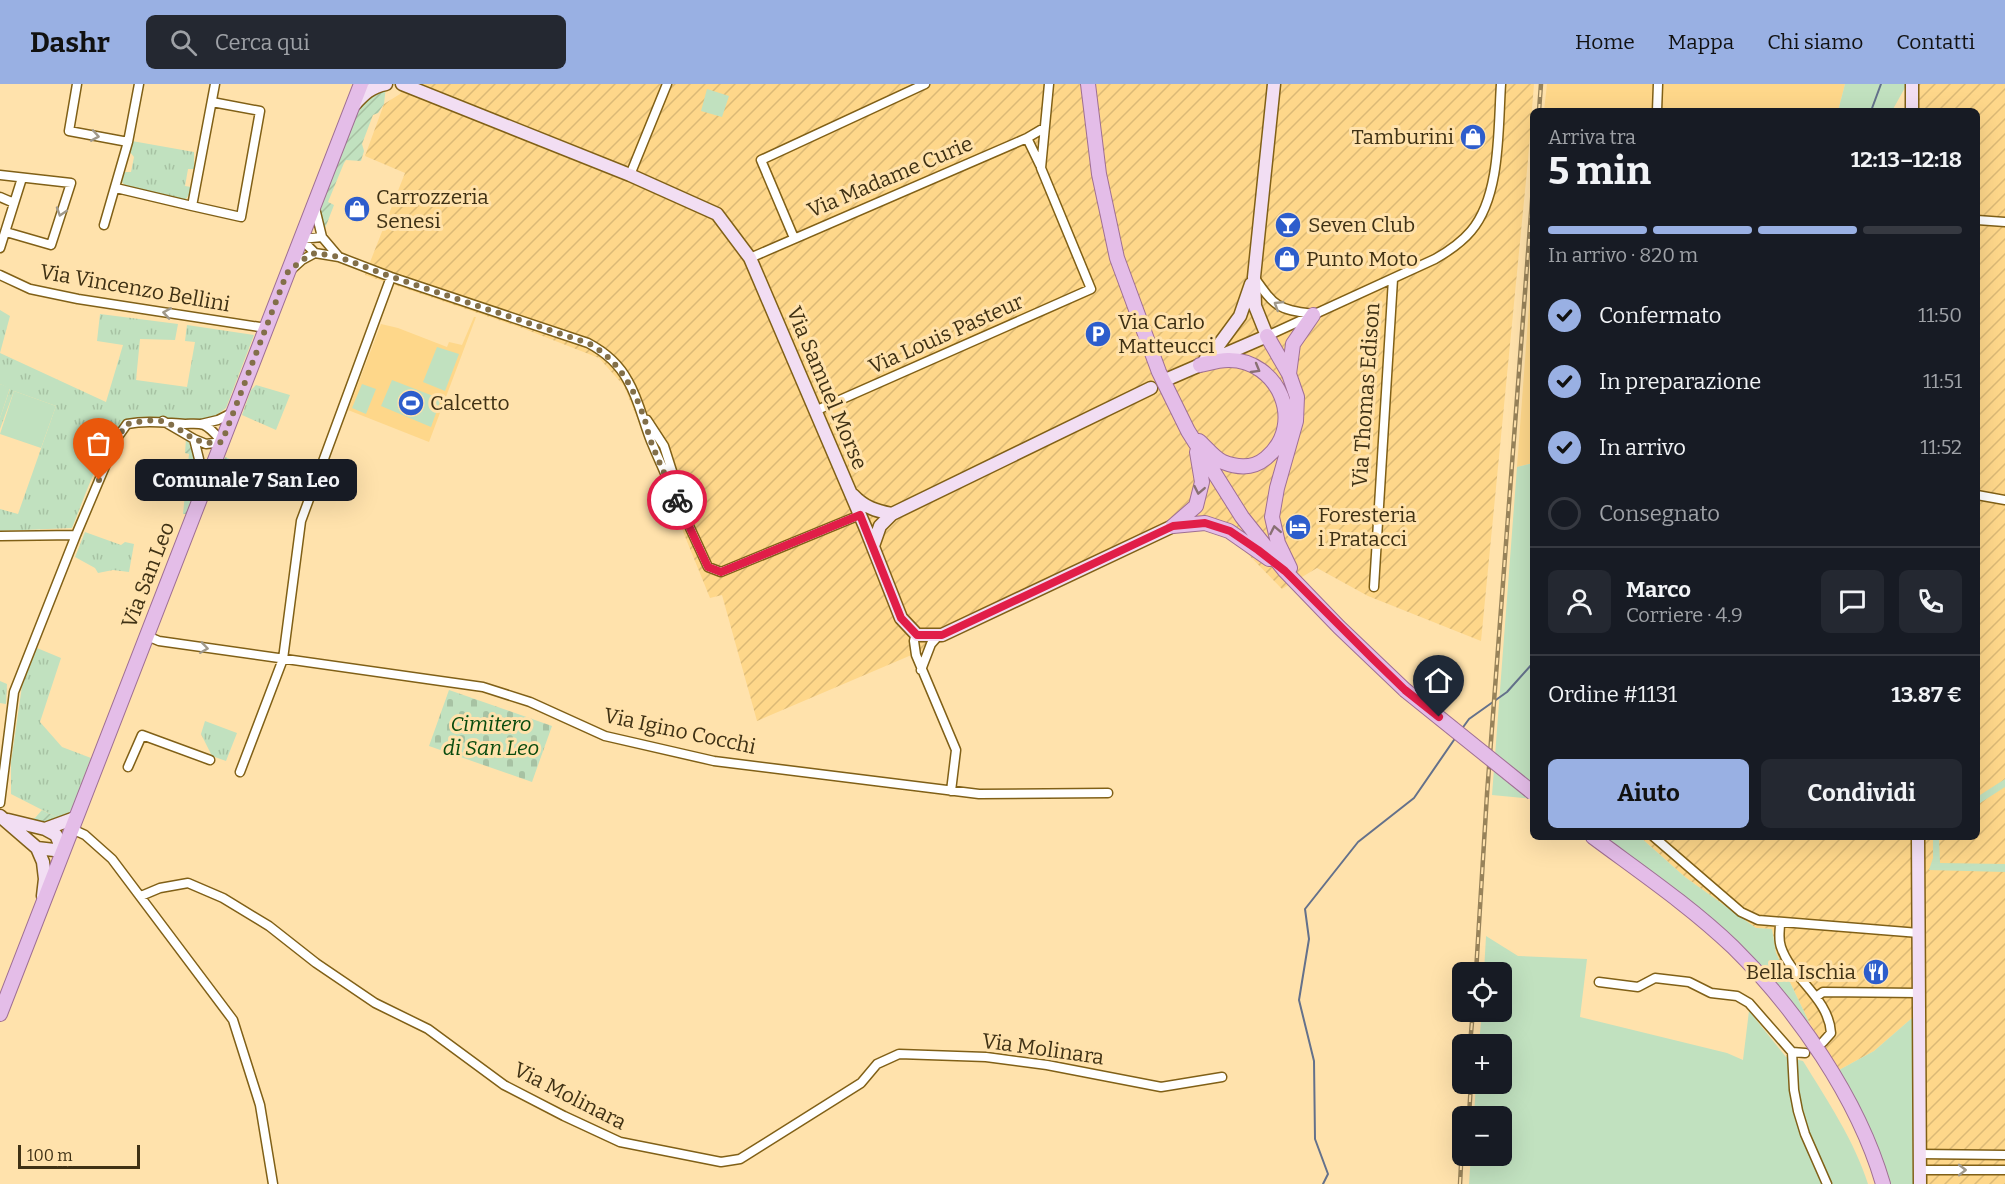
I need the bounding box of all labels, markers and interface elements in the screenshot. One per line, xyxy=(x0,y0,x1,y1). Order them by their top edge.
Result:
search box xyxy=(146,15,566,69)
text: Dashr xyxy=(30,26,110,59)
icon: search xyxy=(167,26,200,59)
text: Cerca qui xyxy=(215,29,310,56)
text: Home xyxy=(1575,29,1635,55)
text: Mappa xyxy=(1668,29,1734,55)
text: Chi siamo xyxy=(1767,29,1863,55)
text: Contatti xyxy=(1896,29,1975,55)
shop icon: Tamburini xyxy=(1458,122,1488,152)
place label: Tamburini xyxy=(1351,124,1454,150)
text: Arriva tra xyxy=(1548,125,1636,149)
one-way arrow xyxy=(90,129,100,142)
street label: Via Madame Curie xyxy=(803,130,977,224)
text: 12:13–12:18 xyxy=(1851,146,1962,173)
text: 5 min xyxy=(1548,148,1651,194)
place label: Carrozzeria Senesi xyxy=(376,184,489,234)
shop icon: Carrozzeria Senesi xyxy=(342,194,372,224)
one-way arrow xyxy=(56,206,69,217)
bar icon: Seven Club xyxy=(1273,210,1303,240)
place label: Seven Club xyxy=(1308,212,1415,238)
text: In arrivo · 820 m xyxy=(1548,243,1698,267)
shop icon: Punto Moto xyxy=(1272,244,1302,274)
place label: Punto Moto xyxy=(1306,246,1418,272)
street label: Via Vincenzo Bellini xyxy=(38,258,232,318)
street label: Via Louis Pasteur xyxy=(865,288,1027,380)
icon: check xyxy=(1548,299,1581,332)
one-way arrow xyxy=(1274,300,1284,312)
street label: Via Thomas Edison xyxy=(1347,302,1385,488)
text: Confermato xyxy=(1599,302,1721,329)
street label: Via Samuel Morse xyxy=(781,303,873,473)
text: 11:50 xyxy=(1918,303,1962,327)
one-way arrow xyxy=(162,307,171,319)
place label: Via Carlo Matteucci xyxy=(1118,309,1214,359)
parking icon: Via Carlo Matteucci xyxy=(1083,319,1113,349)
one-way arrow xyxy=(1250,362,1260,374)
icon: check xyxy=(1548,365,1581,398)
text: In preparazione xyxy=(1599,368,1761,395)
text: 11:51 xyxy=(1923,369,1962,393)
sports icon: Calcetto xyxy=(396,388,426,418)
place label: Calcetto xyxy=(430,390,510,416)
pin xyxy=(73,418,124,480)
icon: bag xyxy=(82,427,115,460)
icon: check xyxy=(1548,431,1581,464)
text: In arrivo xyxy=(1599,434,1686,461)
text: 11:52 xyxy=(1920,435,1962,459)
callout: Comunale 7 San Leo xyxy=(135,459,357,501)
text: Comunale 7 San Leo xyxy=(152,468,340,492)
courier xyxy=(647,470,707,530)
icon: bike xyxy=(661,484,694,517)
one-way arrow xyxy=(1194,486,1206,495)
text: Consegnato xyxy=(1599,500,1720,527)
place label: Foresteria i Pratacci xyxy=(1318,502,1417,552)
hotel icon: Foresteria i Pratacci xyxy=(1283,512,1313,542)
street label: Via San Leo xyxy=(116,518,180,632)
one-way arrow xyxy=(1269,525,1282,535)
button: person xyxy=(1548,570,1611,633)
button: chat xyxy=(1821,570,1884,633)
button: phone xyxy=(1899,570,1962,633)
text: Marco xyxy=(1626,576,1691,603)
text: Corriere · 4.9 xyxy=(1626,603,1743,627)
one-way arrow xyxy=(200,641,209,653)
pin xyxy=(1413,655,1464,717)
icon: home xyxy=(1422,664,1455,697)
text: Ordine #1131 xyxy=(1548,681,1677,708)
text: 13.87 € xyxy=(1891,681,1962,708)
street label: Via Igino Cocchi xyxy=(602,702,758,760)
park label: Cimitero di San Leo xyxy=(443,711,539,761)
button: Aiuto xyxy=(1548,759,1749,828)
button: Condividi xyxy=(1761,759,1962,828)
restaurant icon: Bella Ischia xyxy=(1861,957,1891,987)
place label: Bella Ischia xyxy=(1746,959,1857,985)
map controls xyxy=(1452,962,1512,1166)
button: locate xyxy=(1452,962,1512,1022)
street label: Via Molinara xyxy=(980,1028,1106,1070)
button: + xyxy=(1452,1034,1512,1094)
street label: Via Molinara xyxy=(509,1057,631,1136)
button: − xyxy=(1452,1106,1512,1166)
scale bar xyxy=(18,1142,140,1170)
text: 100 m xyxy=(27,1146,72,1165)
one-way arrow xyxy=(1958,1163,1967,1176)

